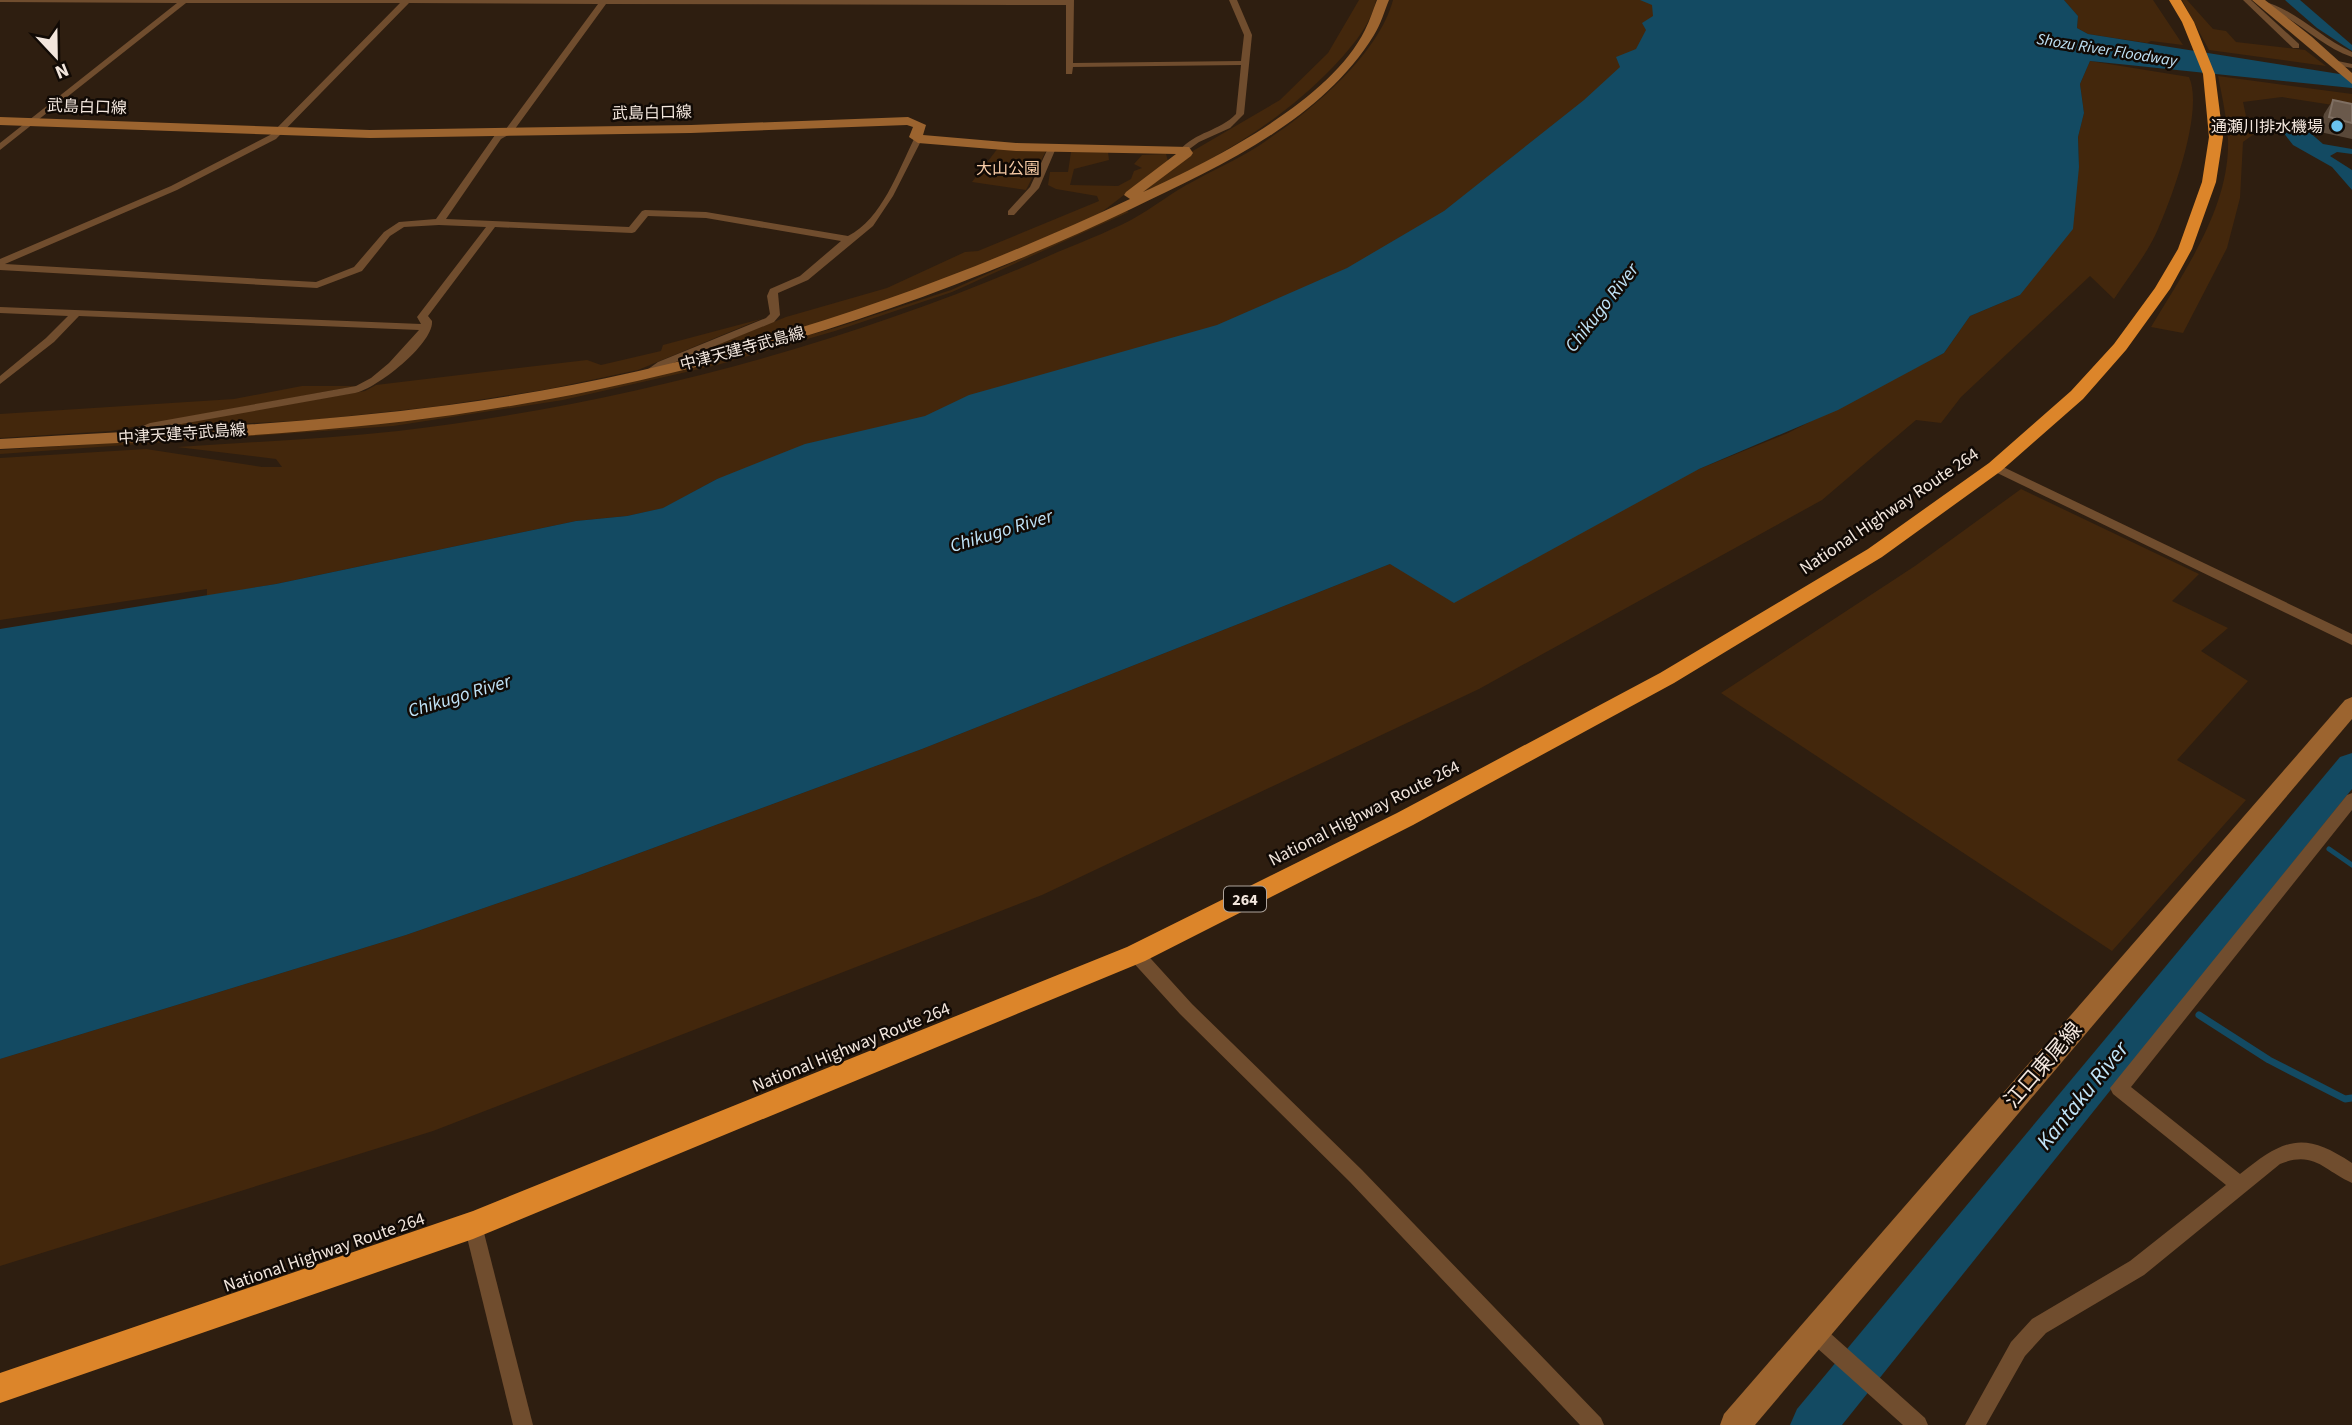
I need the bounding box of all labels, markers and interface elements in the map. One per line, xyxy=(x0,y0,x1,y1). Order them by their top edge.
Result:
north arrow xyxy=(21,21,91,91)
water label: Shozu River Floodway xyxy=(2035,28,2179,72)
text: N xyxy=(51,55,73,85)
street label: 武島白口線 xyxy=(47,95,127,119)
street label: 武島白口線 xyxy=(612,101,692,125)
place label: 通瀬川排水機場 xyxy=(2211,116,2323,138)
marker: 通瀬川排水機場 xyxy=(2329,118,2345,134)
park label: 大山公園 xyxy=(976,158,1040,180)
water label: Chikugo River xyxy=(1559,257,1646,358)
street label: 中津天建寺武島線 xyxy=(678,322,807,376)
street label: 中津天建寺武島線 xyxy=(117,419,247,449)
street label: National Highway Route 264 xyxy=(1795,442,1984,581)
water label: Chikugo River xyxy=(947,503,1058,560)
water label: Chikugo River xyxy=(405,668,516,725)
street label: National Highway Route 264 xyxy=(1264,754,1464,873)
road number: 264 xyxy=(1224,886,1266,911)
street label: National Highway Route 264 xyxy=(748,996,954,1099)
street label: 江口東尾線 xyxy=(1997,1016,2089,1114)
water label: Kantaku River xyxy=(2028,1033,2137,1157)
street label: National Highway Route 264 xyxy=(220,1206,428,1299)

